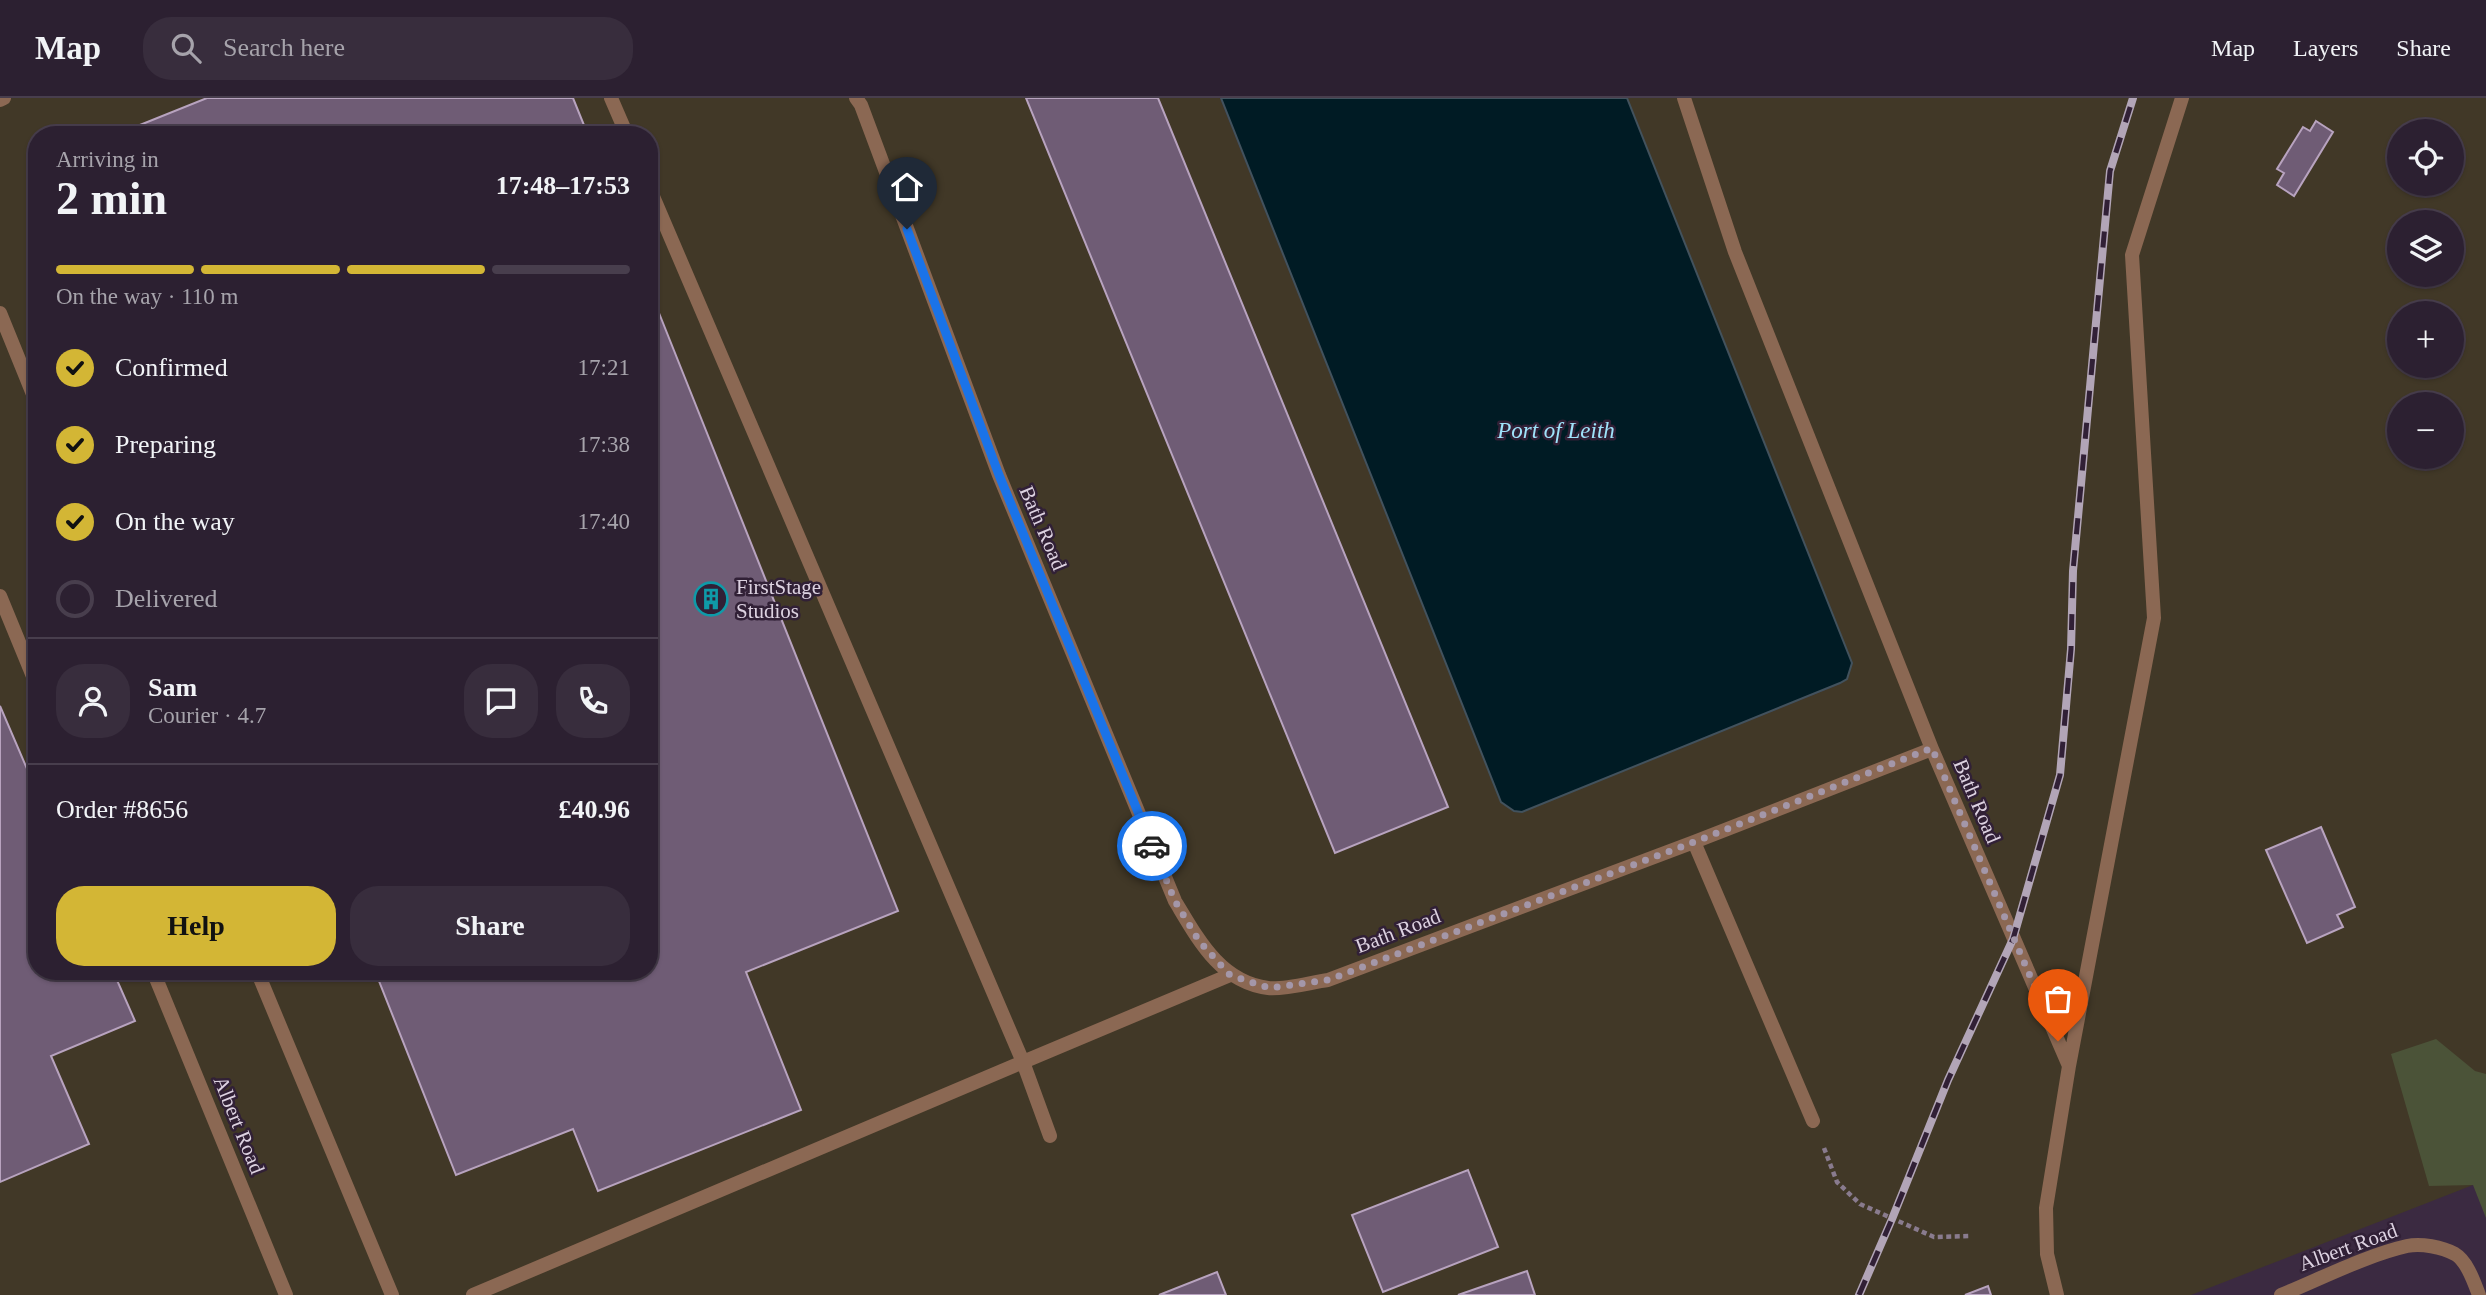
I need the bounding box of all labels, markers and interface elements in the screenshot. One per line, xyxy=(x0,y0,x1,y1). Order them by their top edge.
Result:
search box xyxy=(143,17,633,80)
icon: search xyxy=(167,29,205,67)
text: Map xyxy=(35,30,101,66)
text: Search here xyxy=(223,33,345,62)
text: Map xyxy=(2211,35,2255,61)
text: Layers xyxy=(2293,35,2358,61)
text: Share xyxy=(2396,35,2451,61)
map controls xyxy=(2387,119,2464,469)
button: locate xyxy=(2387,119,2464,196)
text: Arriving in xyxy=(56,147,159,172)
pin xyxy=(877,157,937,229)
icon: home xyxy=(888,168,926,206)
text: 17:48–17:53 xyxy=(496,171,630,200)
text: 2 min xyxy=(56,173,167,224)
button: layers xyxy=(2387,210,2464,287)
text: On the way · 110 m xyxy=(56,284,238,309)
button: + xyxy=(2387,301,2464,378)
icon: check xyxy=(56,349,94,387)
text: Confirmed xyxy=(115,353,228,382)
text: 17:21 xyxy=(578,355,630,380)
button: − xyxy=(2387,392,2464,469)
water label: Port of Leith xyxy=(1496,418,1615,443)
icon: check xyxy=(56,426,94,464)
text: Preparing xyxy=(115,430,216,459)
text: 17:38 xyxy=(578,432,630,457)
street label: Bath Road xyxy=(1015,482,1072,574)
icon: check xyxy=(56,503,94,541)
text: On the way xyxy=(115,507,235,536)
text: 17:40 xyxy=(578,509,630,534)
place label: FirstStage Studios xyxy=(736,575,821,623)
building icon: FirstStage Studios xyxy=(692,580,730,618)
text: Delivered xyxy=(115,584,218,613)
button: person xyxy=(56,664,130,738)
button: chat xyxy=(464,664,538,738)
button: phone xyxy=(556,664,630,738)
text: Sam xyxy=(148,673,197,702)
text: Courier · 4.7 xyxy=(148,703,266,728)
street label: Bath Road xyxy=(1949,755,2006,847)
text: Order #8656 xyxy=(56,795,188,824)
text: £40.96 xyxy=(559,795,630,824)
courier xyxy=(1117,811,1187,881)
icon: car xyxy=(1133,827,1171,865)
button: Help xyxy=(56,886,336,966)
button: Share xyxy=(350,886,630,966)
street label: Bath Road xyxy=(1352,904,1444,958)
pin xyxy=(2028,969,2088,1041)
icon: bag xyxy=(2039,980,2077,1018)
street label: Albert Road xyxy=(209,1073,270,1178)
street label: Albert Road xyxy=(2295,1218,2401,1276)

